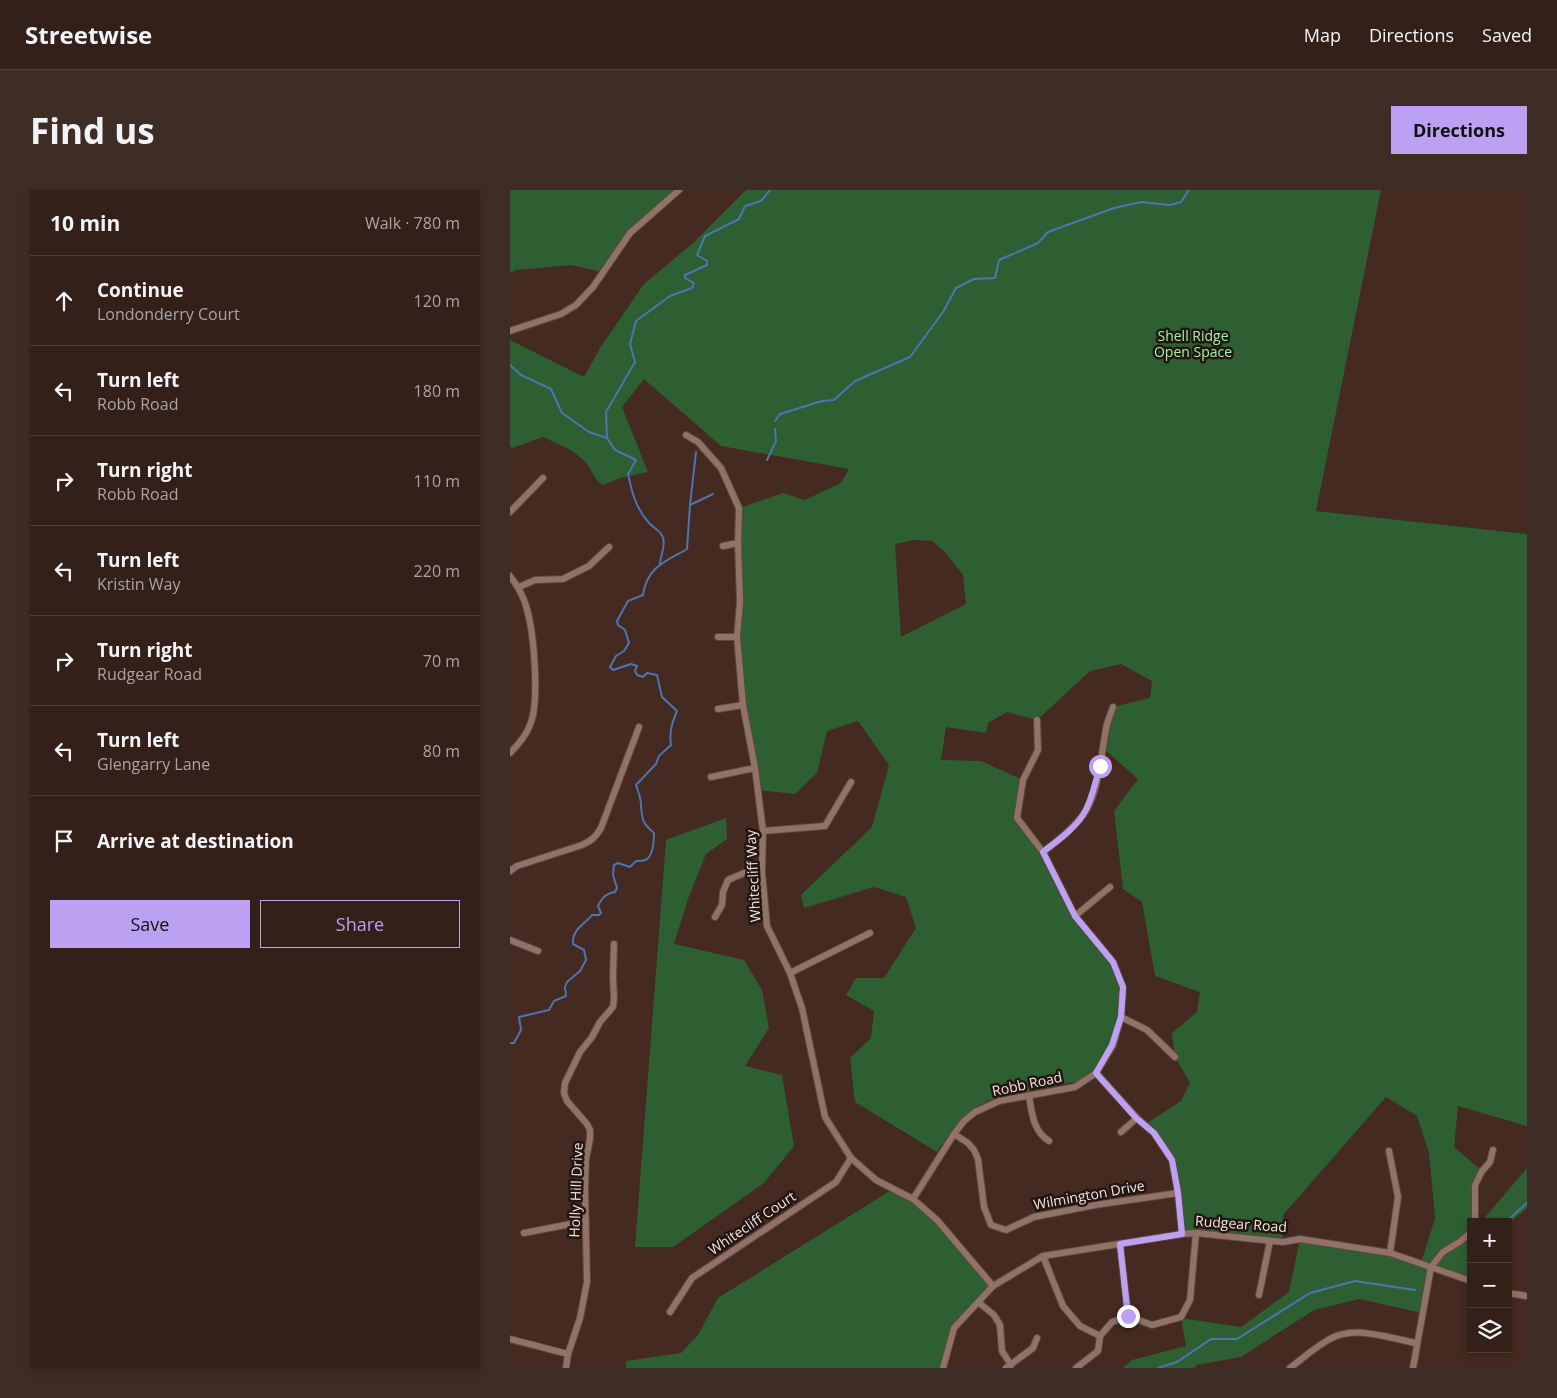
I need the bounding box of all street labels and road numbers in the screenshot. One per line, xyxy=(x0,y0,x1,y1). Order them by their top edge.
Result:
street label: Whitecliff Way xyxy=(741,828,764,923)
street label: Robb Road xyxy=(990,1067,1064,1100)
street label: Holly Hill Drive xyxy=(564,1142,587,1238)
street label: Wilmington Drive xyxy=(1032,1175,1146,1214)
street label: Whitecliff Court xyxy=(704,1186,799,1259)
street label: Rudgear Road xyxy=(1195,1211,1287,1236)

